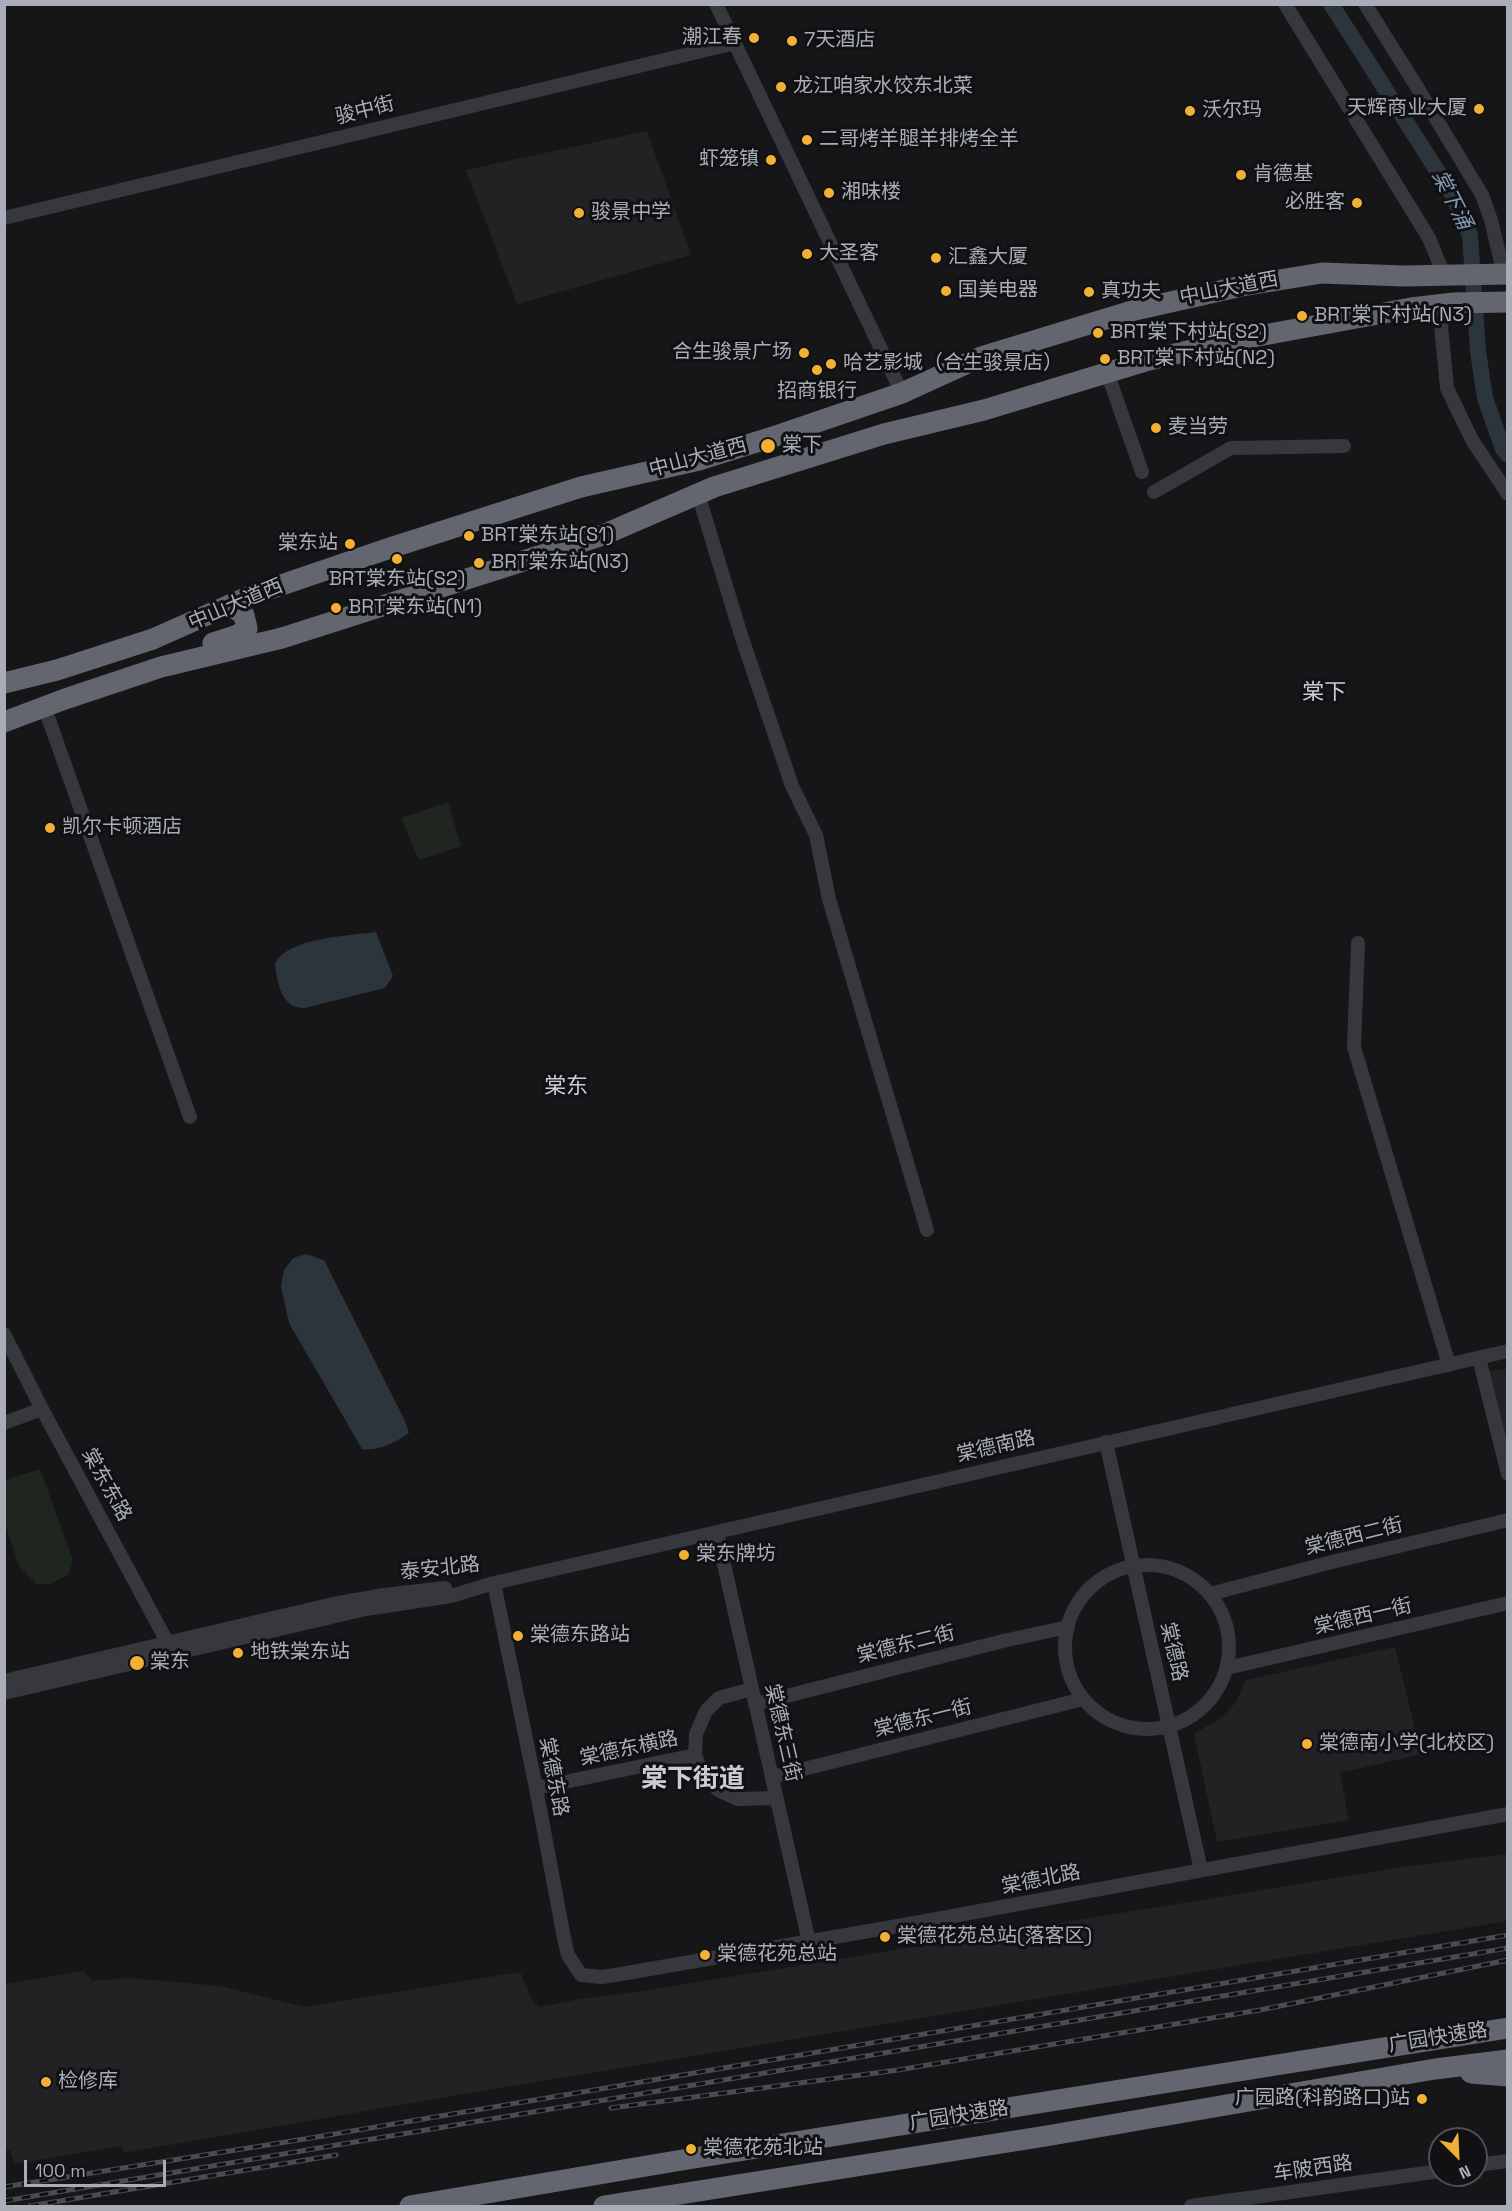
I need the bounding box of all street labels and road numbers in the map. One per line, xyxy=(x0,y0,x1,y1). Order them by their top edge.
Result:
street label: 骏中街 xyxy=(333,92,397,130)
street label: 中山大道西 xyxy=(1178,268,1280,310)
street label: 中山大道西 xyxy=(647,433,749,483)
street label: 中山大道西 xyxy=(185,574,287,636)
street label: 棠德南路 xyxy=(954,1426,1038,1468)
street label: 棠东东路 xyxy=(76,1444,136,1526)
street label: 棠德西二街 xyxy=(1303,1513,1405,1561)
street label: 泰安北路 xyxy=(399,1553,481,1585)
street label: 棠德西一街 xyxy=(1312,1594,1414,1640)
street label: 棠德路 xyxy=(1155,1620,1191,1684)
street label: 棠德东二街 xyxy=(855,1621,957,1669)
street label: 棠德东三街 xyxy=(759,1682,805,1784)
street label: 棠德东一街 xyxy=(872,1695,974,1743)
street label: 棠德东横路 xyxy=(578,1727,680,1771)
street label: 棠德东路 xyxy=(534,1735,572,1819)
street label: 棠德北路 xyxy=(999,1861,1083,1899)
street label: 广园快速路 xyxy=(1387,2018,1489,2058)
street label: 广园快速路 xyxy=(908,2096,1010,2136)
street label: 车陂西路 xyxy=(1272,2152,1354,2186)

